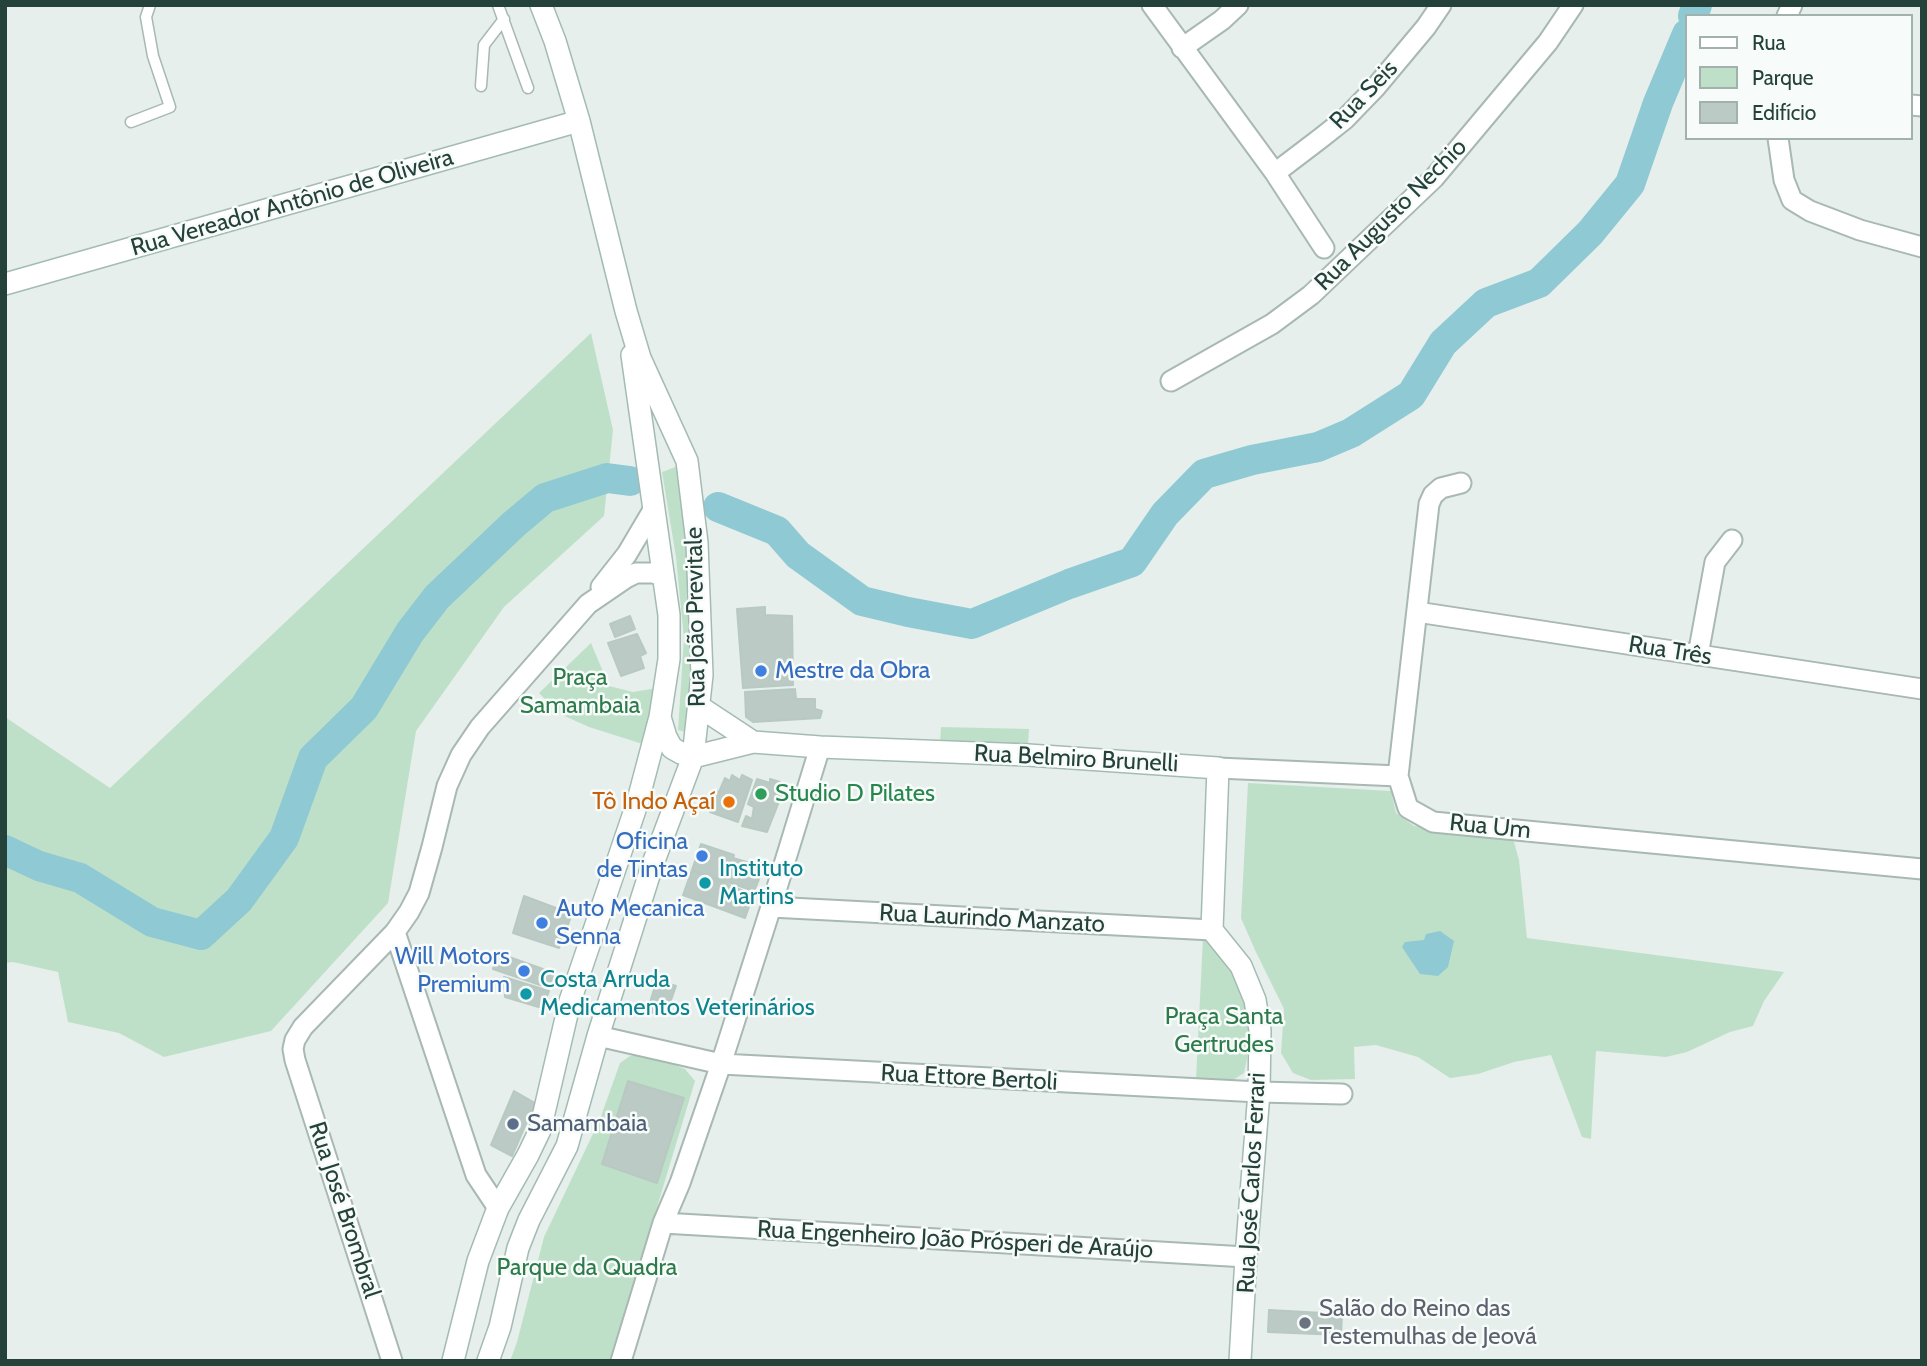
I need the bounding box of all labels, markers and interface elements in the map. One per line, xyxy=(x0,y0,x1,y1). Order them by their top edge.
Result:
legend xyxy=(1686,14,1913,140)
text: Rua xyxy=(1752,30,1786,55)
street label: Rua Seis xyxy=(1324,54,1404,136)
text: Parque xyxy=(1752,65,1814,90)
text: Edifício xyxy=(1752,100,1816,125)
street label: Rua Augusto Nechio xyxy=(1309,133,1473,297)
street label: Rua Vereador Antônio de Oliveira xyxy=(127,143,457,263)
street label: Rua João Previtale xyxy=(680,527,712,707)
street label: Rua Três xyxy=(1626,630,1714,672)
place label: Mestre da Obra xyxy=(775,657,930,685)
marker: Mestre da Obra xyxy=(753,663,769,679)
park label: Praça Samambaia xyxy=(520,664,640,720)
street label: Rua Belmiro Brunelli xyxy=(973,739,1179,779)
place label: Studio D Pilates xyxy=(775,780,935,808)
marker: Studio D Pilates xyxy=(753,786,769,802)
place label: Tô Indo Açaí xyxy=(592,788,715,816)
marker: Tô Indo Açaí xyxy=(721,794,737,810)
street label: Rua Um xyxy=(1448,808,1532,846)
place label: Oficina de Tintas xyxy=(597,828,688,884)
marker: Oficina de Tintas xyxy=(694,848,710,864)
place label: Instituto Martins xyxy=(719,855,803,911)
marker: Instituto Martins xyxy=(697,875,713,891)
place label: Auto Mecanica Senna xyxy=(556,895,704,951)
street label: Rua Laurindo Manzato xyxy=(878,899,1106,939)
marker: Auto Mecanica Senna xyxy=(534,915,550,931)
place label: Will Motors Premium xyxy=(395,943,510,999)
marker: Will Motors Premium xyxy=(516,963,532,979)
place label: Costa Arruda Medicamentos Veterinários xyxy=(540,966,815,1022)
marker: Costa Arruda Medicamentos Veterinários xyxy=(518,986,534,1002)
park label: Praça Santa Gertrudes xyxy=(1165,1003,1283,1059)
street label: Rua Ettore Bertoli xyxy=(880,1059,1058,1097)
street label: Rua José Carlos Ferrari xyxy=(1232,1072,1272,1294)
place label: Samambaia xyxy=(527,1110,648,1138)
marker: Samambaia xyxy=(505,1116,521,1132)
street label: Rua José Brombral xyxy=(302,1118,386,1302)
street label: Rua Engenheiro João Prósperi de Araújo xyxy=(756,1215,1154,1265)
park label: Parque da Quadra xyxy=(497,1254,677,1282)
place label: Salão do Reino das Testemulhas de Jeová xyxy=(1319,1295,1537,1351)
marker: Salão do Reino das Testemulhas de Jeová xyxy=(1297,1315,1313,1331)

